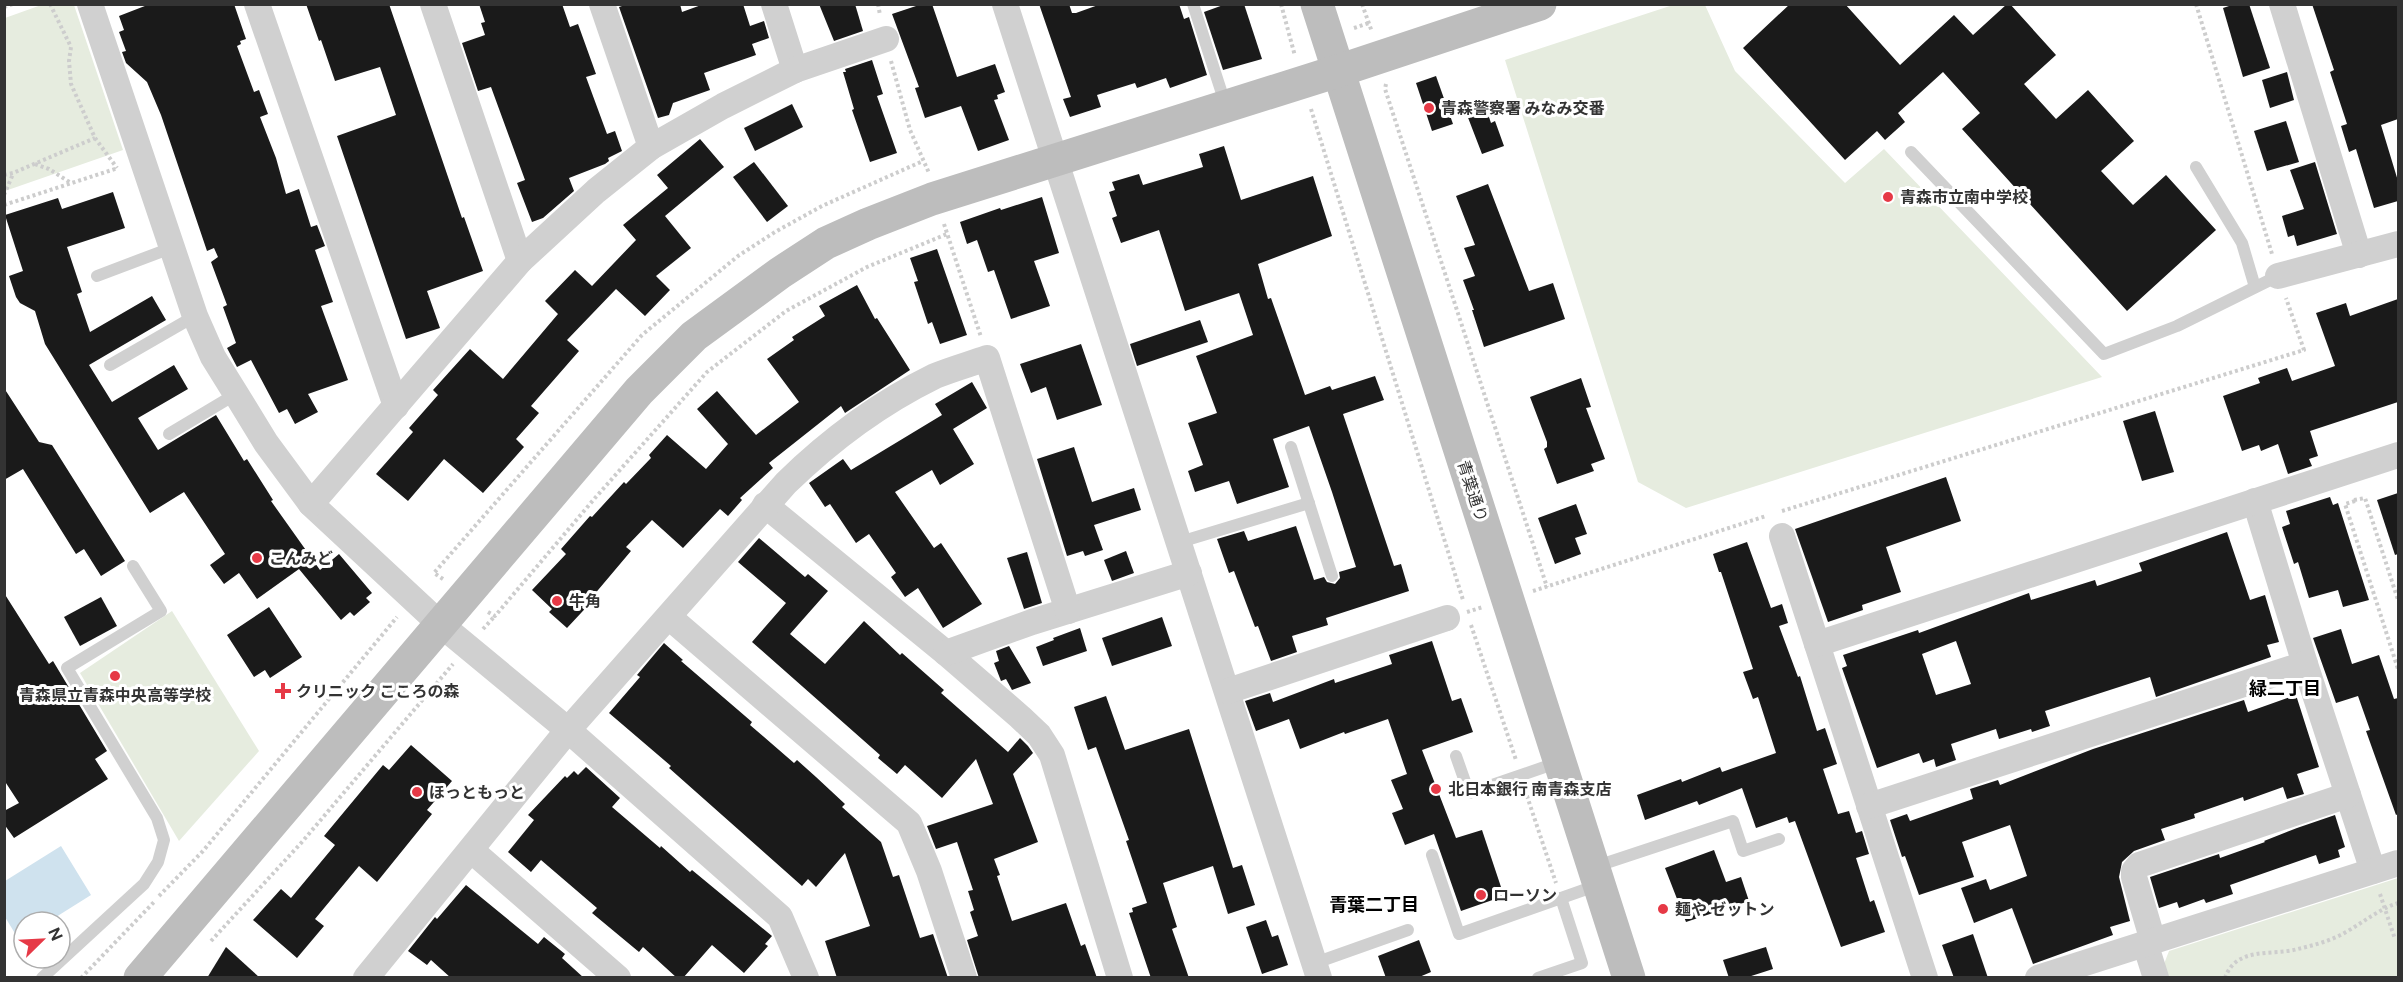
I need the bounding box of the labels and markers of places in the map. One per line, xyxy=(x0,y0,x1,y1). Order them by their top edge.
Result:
place label: 青森警察署 みなみ交番 xyxy=(1441,99,1605,118)
marker: 青森警察署 みなみ交番 xyxy=(1422,101,1436,115)
place label: 青森市立南中学校 xyxy=(1900,188,2028,207)
marker: 青森市立南中学校 xyxy=(1881,190,1895,204)
place label: こんみど xyxy=(269,549,333,568)
marker: こんみど xyxy=(250,551,264,565)
place label: 牛角 xyxy=(569,592,601,611)
marker: 牛角 xyxy=(550,594,564,608)
marker: 青森県立青森中央高等学校 xyxy=(108,669,122,683)
marker: クリニック こころの森 xyxy=(274,682,292,700)
place label: クリニック こころの森 xyxy=(296,682,460,701)
place label: 青森県立青森中央高等学校 xyxy=(19,686,211,705)
place label: 北日本銀行 南青森支店 xyxy=(1448,780,1612,799)
marker: 北日本銀行 南青森支店 xyxy=(1429,782,1443,796)
place label: ほっともっと xyxy=(429,783,525,802)
marker: ほっともっと xyxy=(410,785,424,799)
place label: ローソン xyxy=(1493,886,1557,905)
marker: ローソン xyxy=(1474,888,1488,902)
place label: 麺や ゼットン xyxy=(1675,900,1775,919)
marker: 麺や ゼットン xyxy=(1656,902,1670,916)

